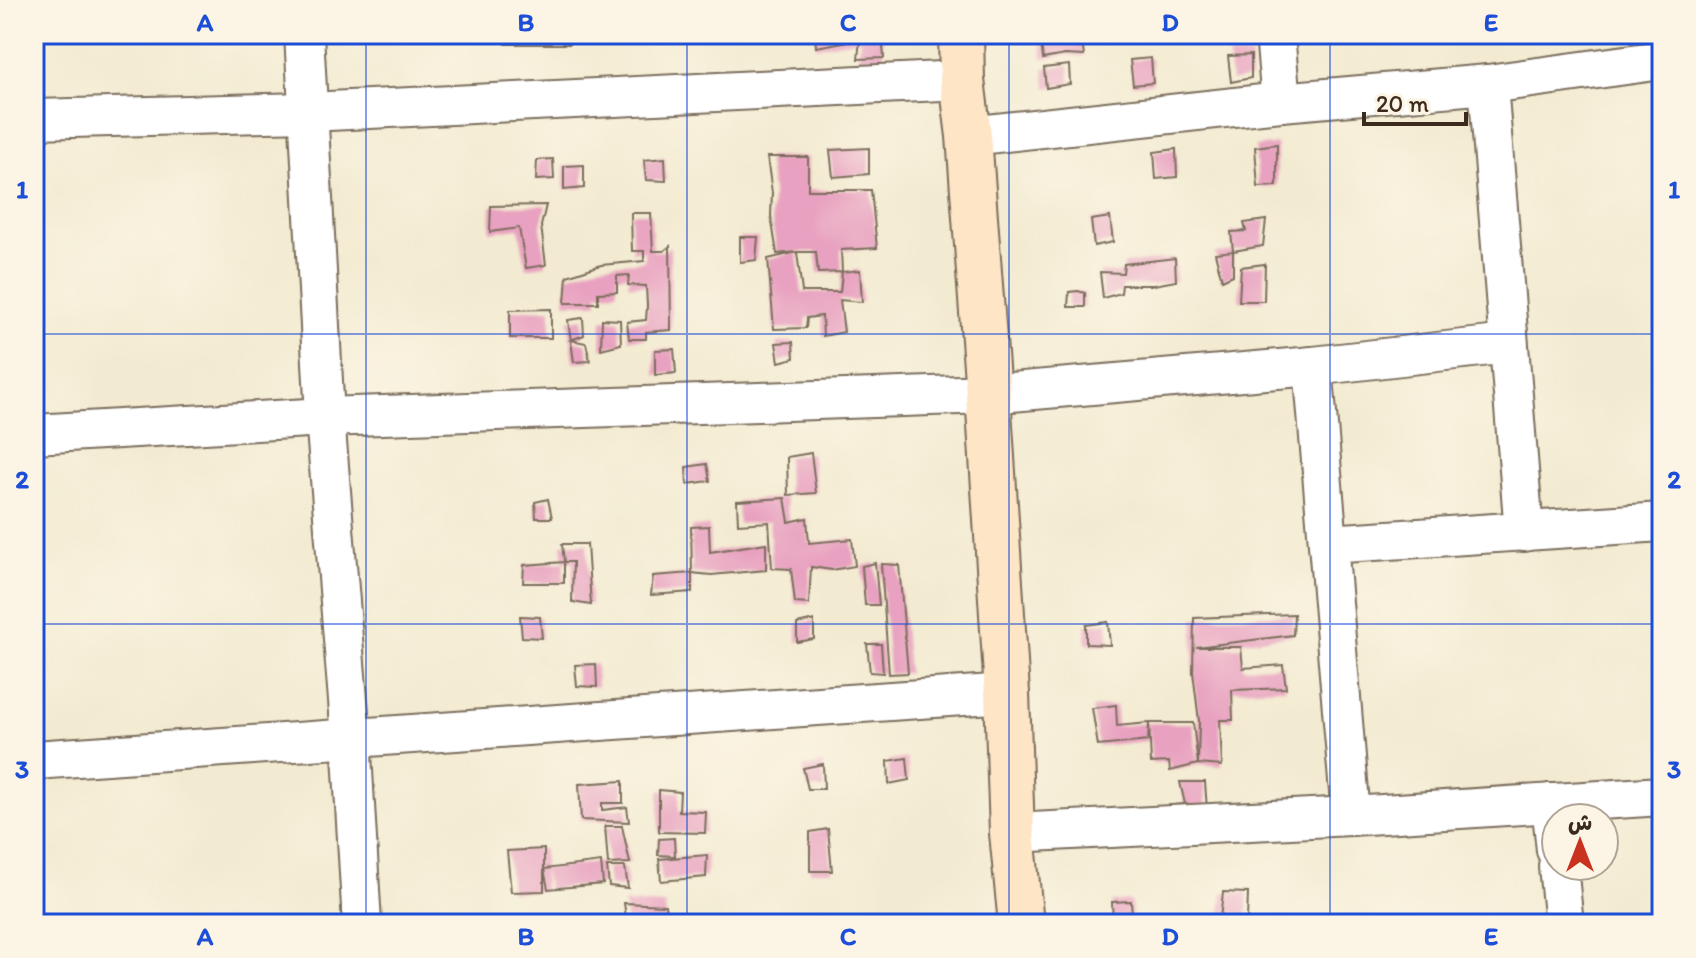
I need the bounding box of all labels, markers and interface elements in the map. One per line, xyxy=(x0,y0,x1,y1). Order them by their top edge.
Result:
text: A xyxy=(196,6,214,38)
text: B xyxy=(518,6,535,38)
text: C xyxy=(840,6,857,38)
text: D xyxy=(1161,6,1179,38)
text: E xyxy=(1484,6,1498,38)
scale bar xyxy=(1364,76,1466,126)
text: 20 m xyxy=(1376,89,1429,118)
text: 1 xyxy=(16,173,28,205)
text: 1 xyxy=(1668,173,1680,205)
text: 2 xyxy=(15,463,29,495)
text: 2 xyxy=(1667,463,1681,495)
text: 3 xyxy=(15,753,29,785)
text: 3 xyxy=(1667,753,1681,785)
north arrow xyxy=(1540,802,1620,882)
text: ش xyxy=(1568,809,1592,836)
text: A xyxy=(196,920,214,952)
text: B xyxy=(518,920,535,952)
text: C xyxy=(840,920,857,952)
text: D xyxy=(1161,920,1179,952)
text: E xyxy=(1484,920,1498,952)

